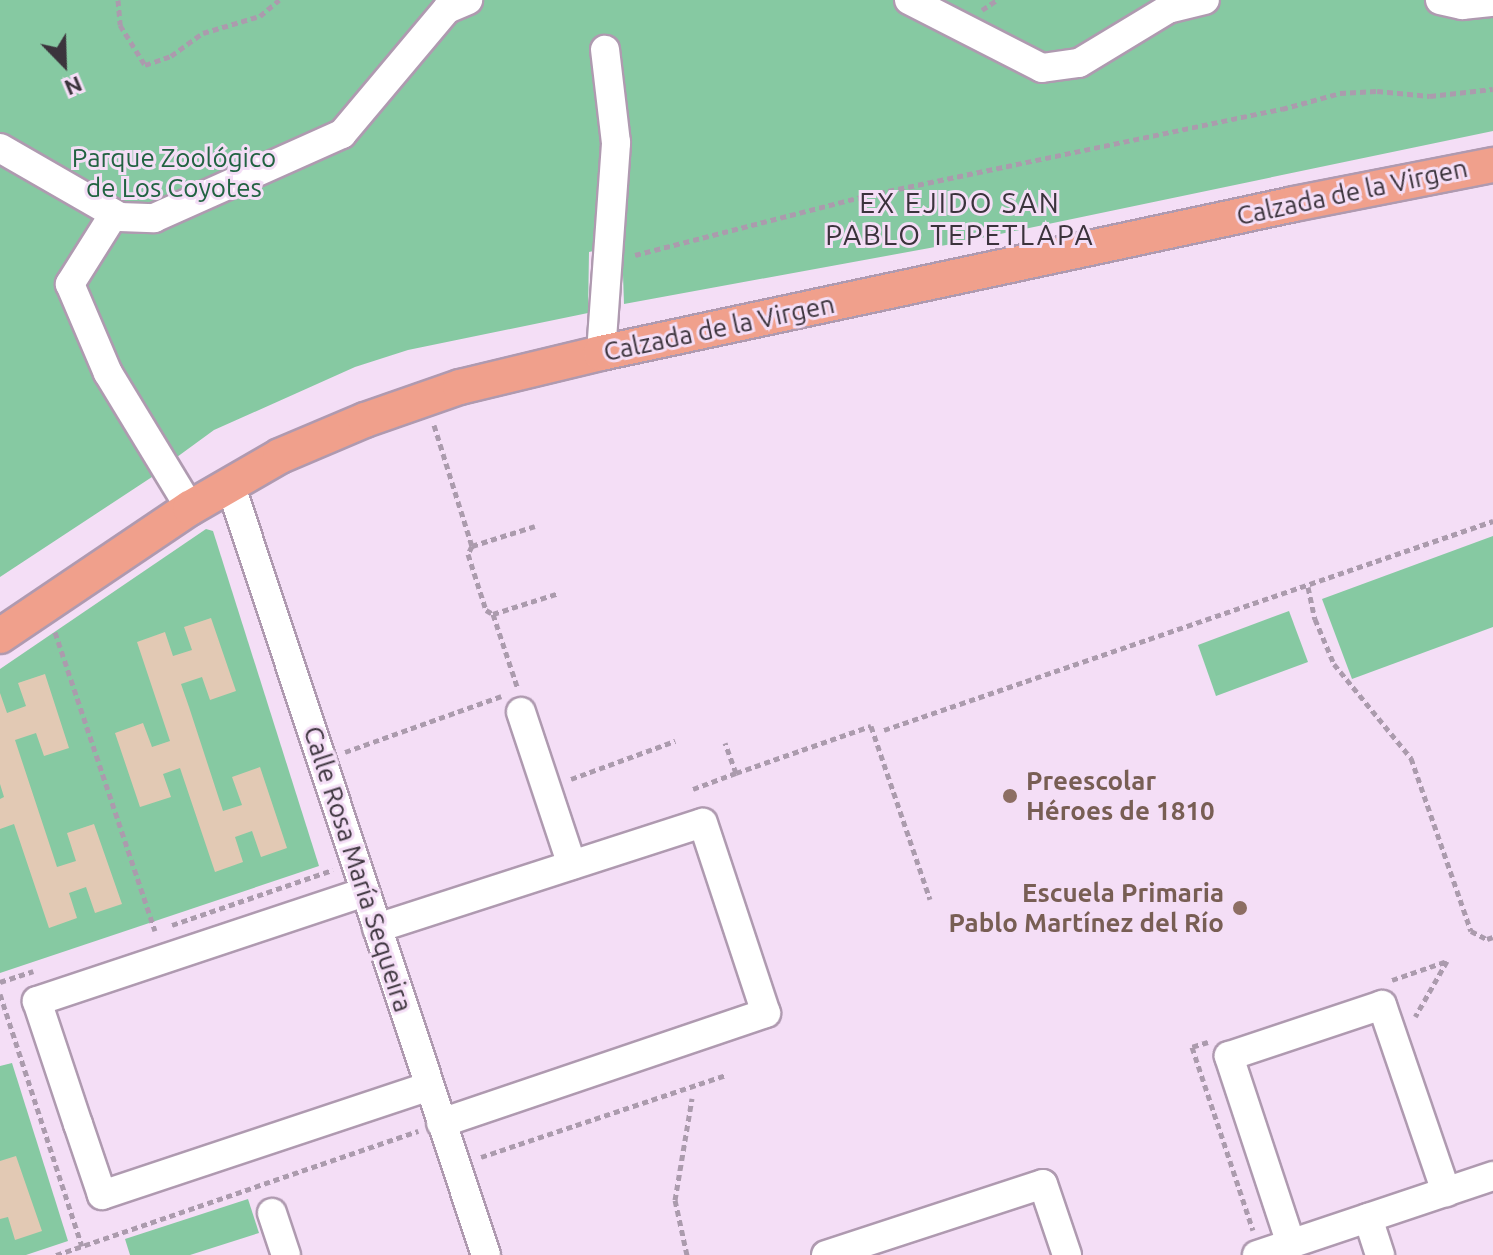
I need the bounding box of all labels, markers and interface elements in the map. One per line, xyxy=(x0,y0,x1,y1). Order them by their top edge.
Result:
north arrow xyxy=(24,24,104,104)
text: N xyxy=(61,72,86,101)
park label: Parque Zoológico de Los Coyotes xyxy=(72,142,276,204)
street label: Calzada de la Virgen xyxy=(1234,152,1470,232)
district label: EX EJIDO SAN PABLO TEPETLAPA xyxy=(825,186,1095,252)
street label: Calzada de la Virgen xyxy=(601,288,837,368)
street label: Calle Rosa María Sequeira xyxy=(297,722,419,1016)
place label: Preescolar Héroes de 1810 xyxy=(1026,765,1215,826)
marker: Preescolar Héroes de 1810 xyxy=(1001,787,1019,805)
place label: Escuela Primaria Pablo Martínez del Río xyxy=(949,877,1224,938)
marker: Escuela Primaria Pablo Martínez del Río xyxy=(1231,899,1249,917)

